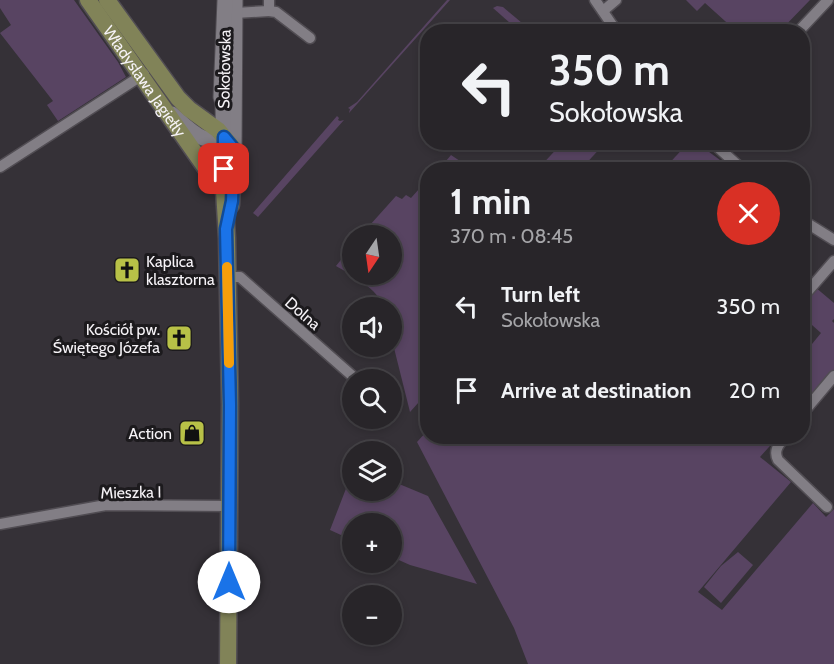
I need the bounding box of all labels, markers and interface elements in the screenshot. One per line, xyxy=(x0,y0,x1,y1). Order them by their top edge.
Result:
street label: Władysława Jagiełły xyxy=(99,22,190,141)
street label: Sokołowska xyxy=(214,29,235,109)
text: 350 m xyxy=(549,44,670,96)
icon: left xyxy=(450,48,528,126)
text: Sokołowska xyxy=(549,96,683,129)
pin xyxy=(198,143,249,194)
icon: arrive xyxy=(207,152,240,185)
text: 1 min xyxy=(450,179,531,223)
button: close xyxy=(717,182,780,245)
text: 370 m · 08:45 xyxy=(450,224,573,248)
north arrow xyxy=(342,225,402,285)
map controls xyxy=(342,225,402,645)
place label: Kaplica klasztorna xyxy=(146,252,215,289)
church icon: Kaplica klasztorna xyxy=(112,255,142,285)
text: Turn left xyxy=(501,281,580,308)
icon: left xyxy=(450,290,483,323)
street label: Dolna xyxy=(281,293,325,334)
text: 350 m xyxy=(717,293,780,320)
button: sound xyxy=(342,297,402,357)
text: Sokołowska xyxy=(501,308,600,332)
place label: Kościół pw. Świętego Józefa xyxy=(53,320,160,357)
church icon: Kościół pw. Świętego Józefa xyxy=(164,323,194,353)
button: search xyxy=(342,369,402,429)
icon: arrive xyxy=(450,374,483,407)
text: Arrive at destination xyxy=(501,377,691,404)
text: 20 m xyxy=(729,377,780,404)
shop icon: Action xyxy=(177,418,207,448)
place label: Action xyxy=(129,424,172,443)
button: layers xyxy=(342,441,402,501)
street label: Mieszka I xyxy=(100,482,162,503)
button: + xyxy=(342,513,402,573)
position arrow xyxy=(197,550,261,614)
button: − xyxy=(342,585,402,645)

